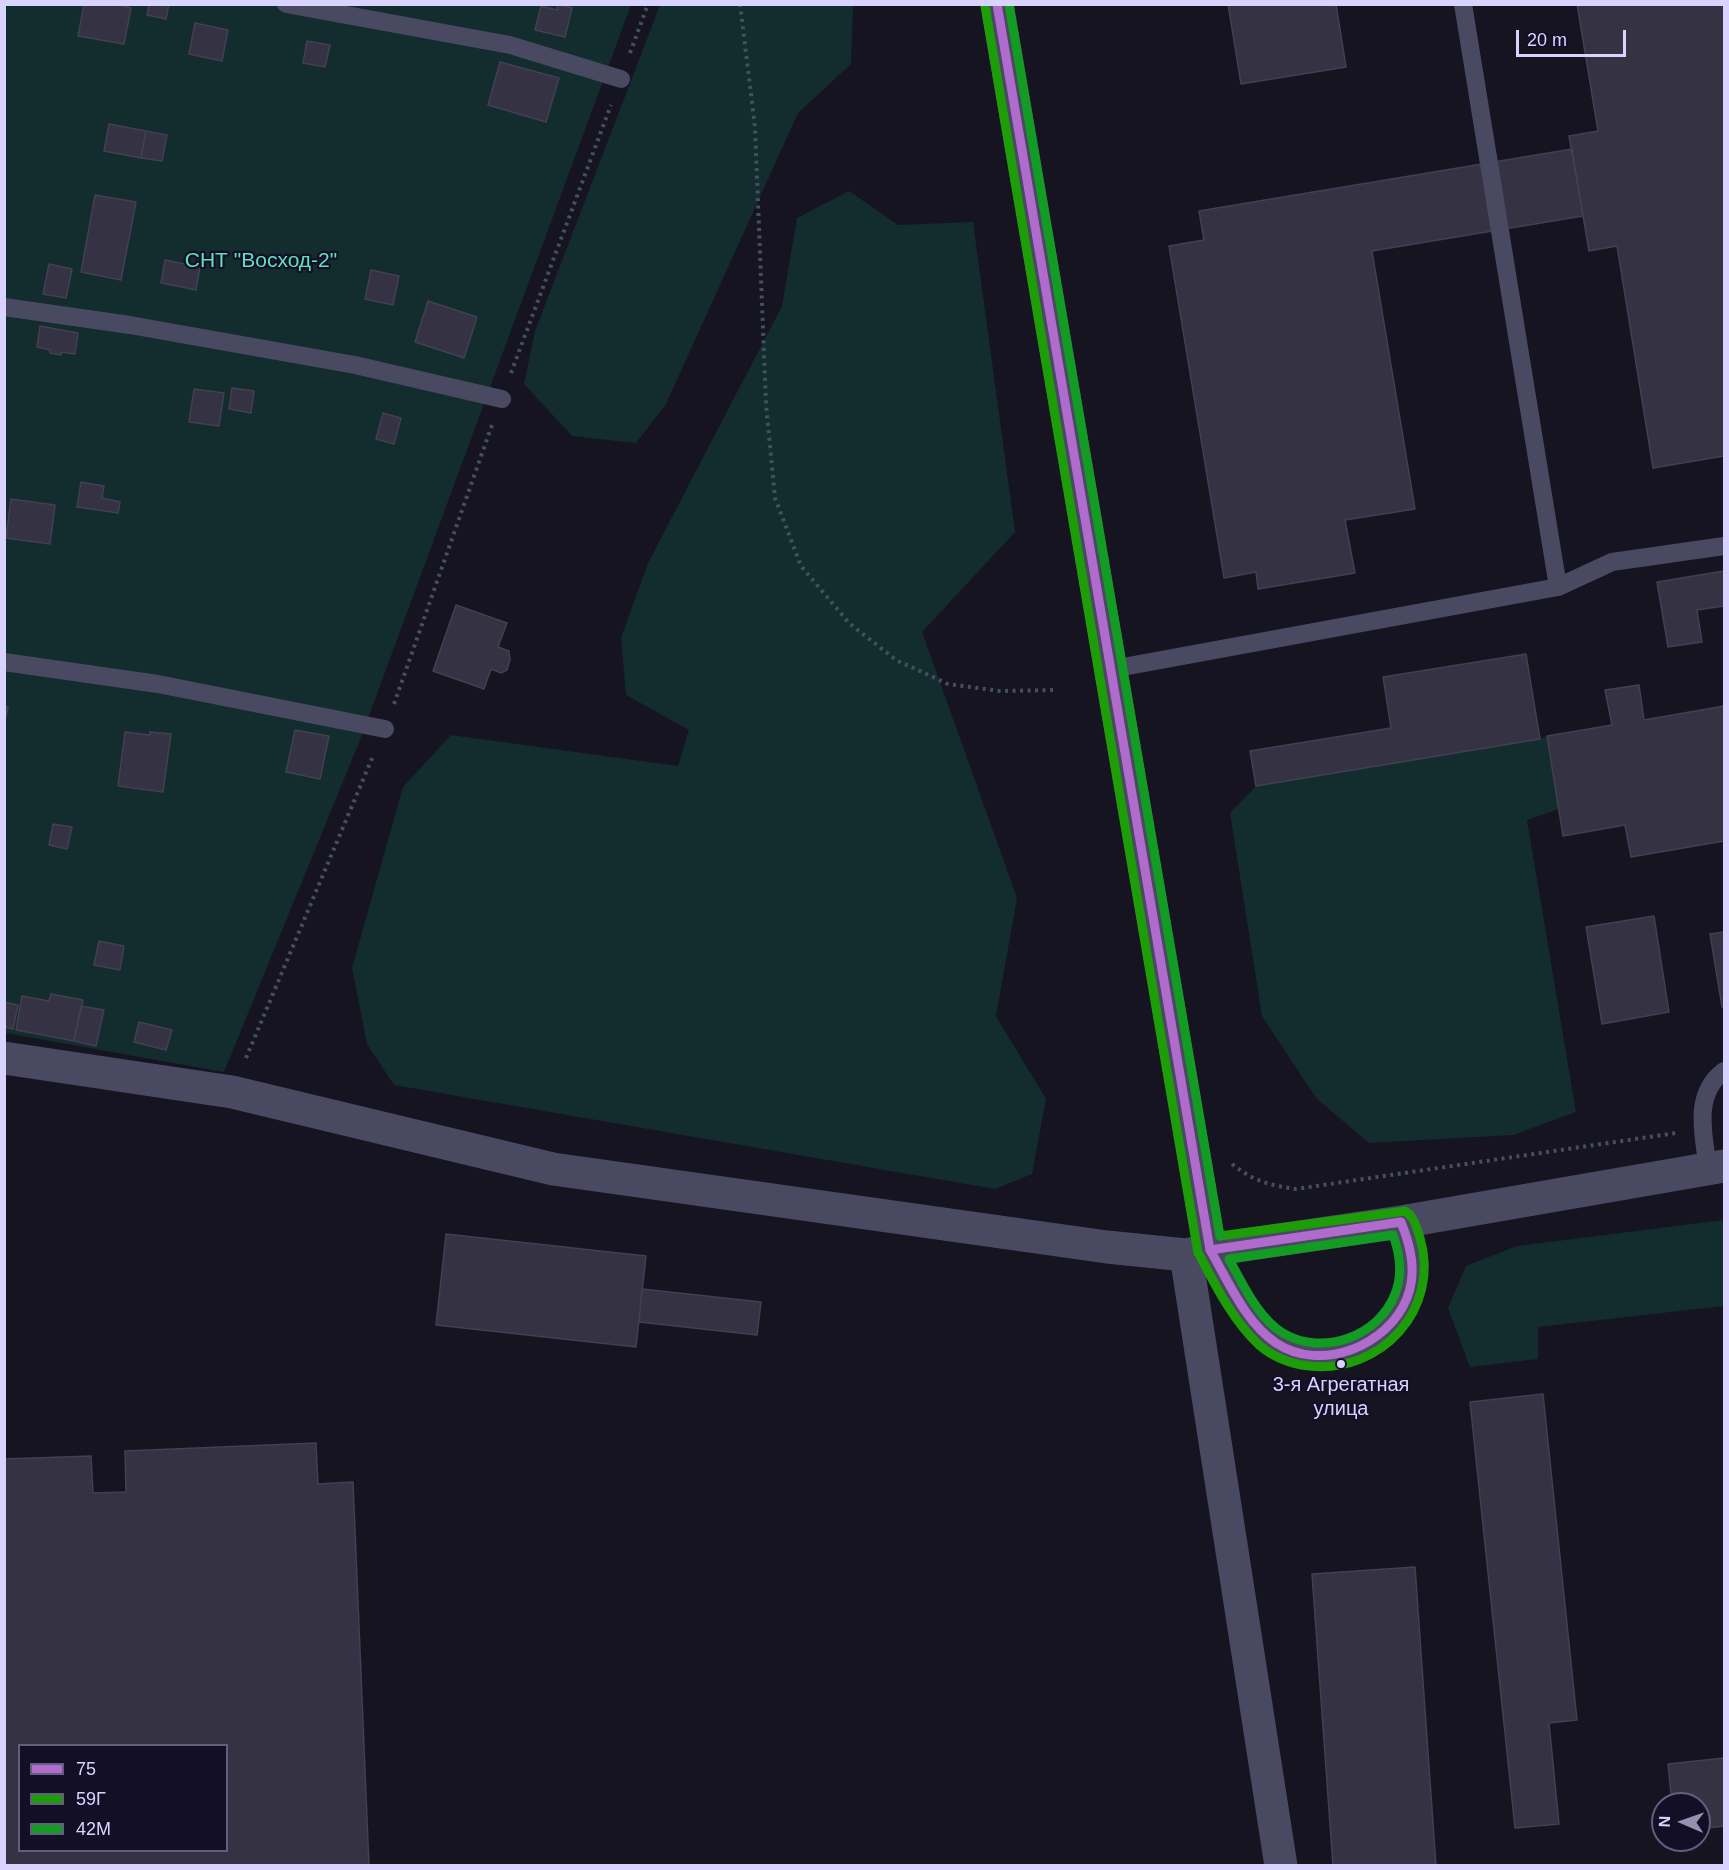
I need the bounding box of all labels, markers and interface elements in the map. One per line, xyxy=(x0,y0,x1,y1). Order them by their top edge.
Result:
scale bar xyxy=(1519,18,1628,56)
text: 20 m xyxy=(1527,30,1567,50)
park label: СНТ "Восход-2" xyxy=(185,248,337,274)
marker: 3-я Агрегатная улица xyxy=(1335,1358,1347,1370)
place label: 3-я Агрегатная улица xyxy=(1273,1373,1409,1420)
legend xyxy=(18,1744,228,1852)
text: 75 xyxy=(76,1759,96,1779)
text: 59Г xyxy=(76,1789,106,1809)
north arrow xyxy=(1651,1792,1711,1852)
text: N xyxy=(1656,1815,1673,1827)
text: 42M xyxy=(76,1819,111,1839)

